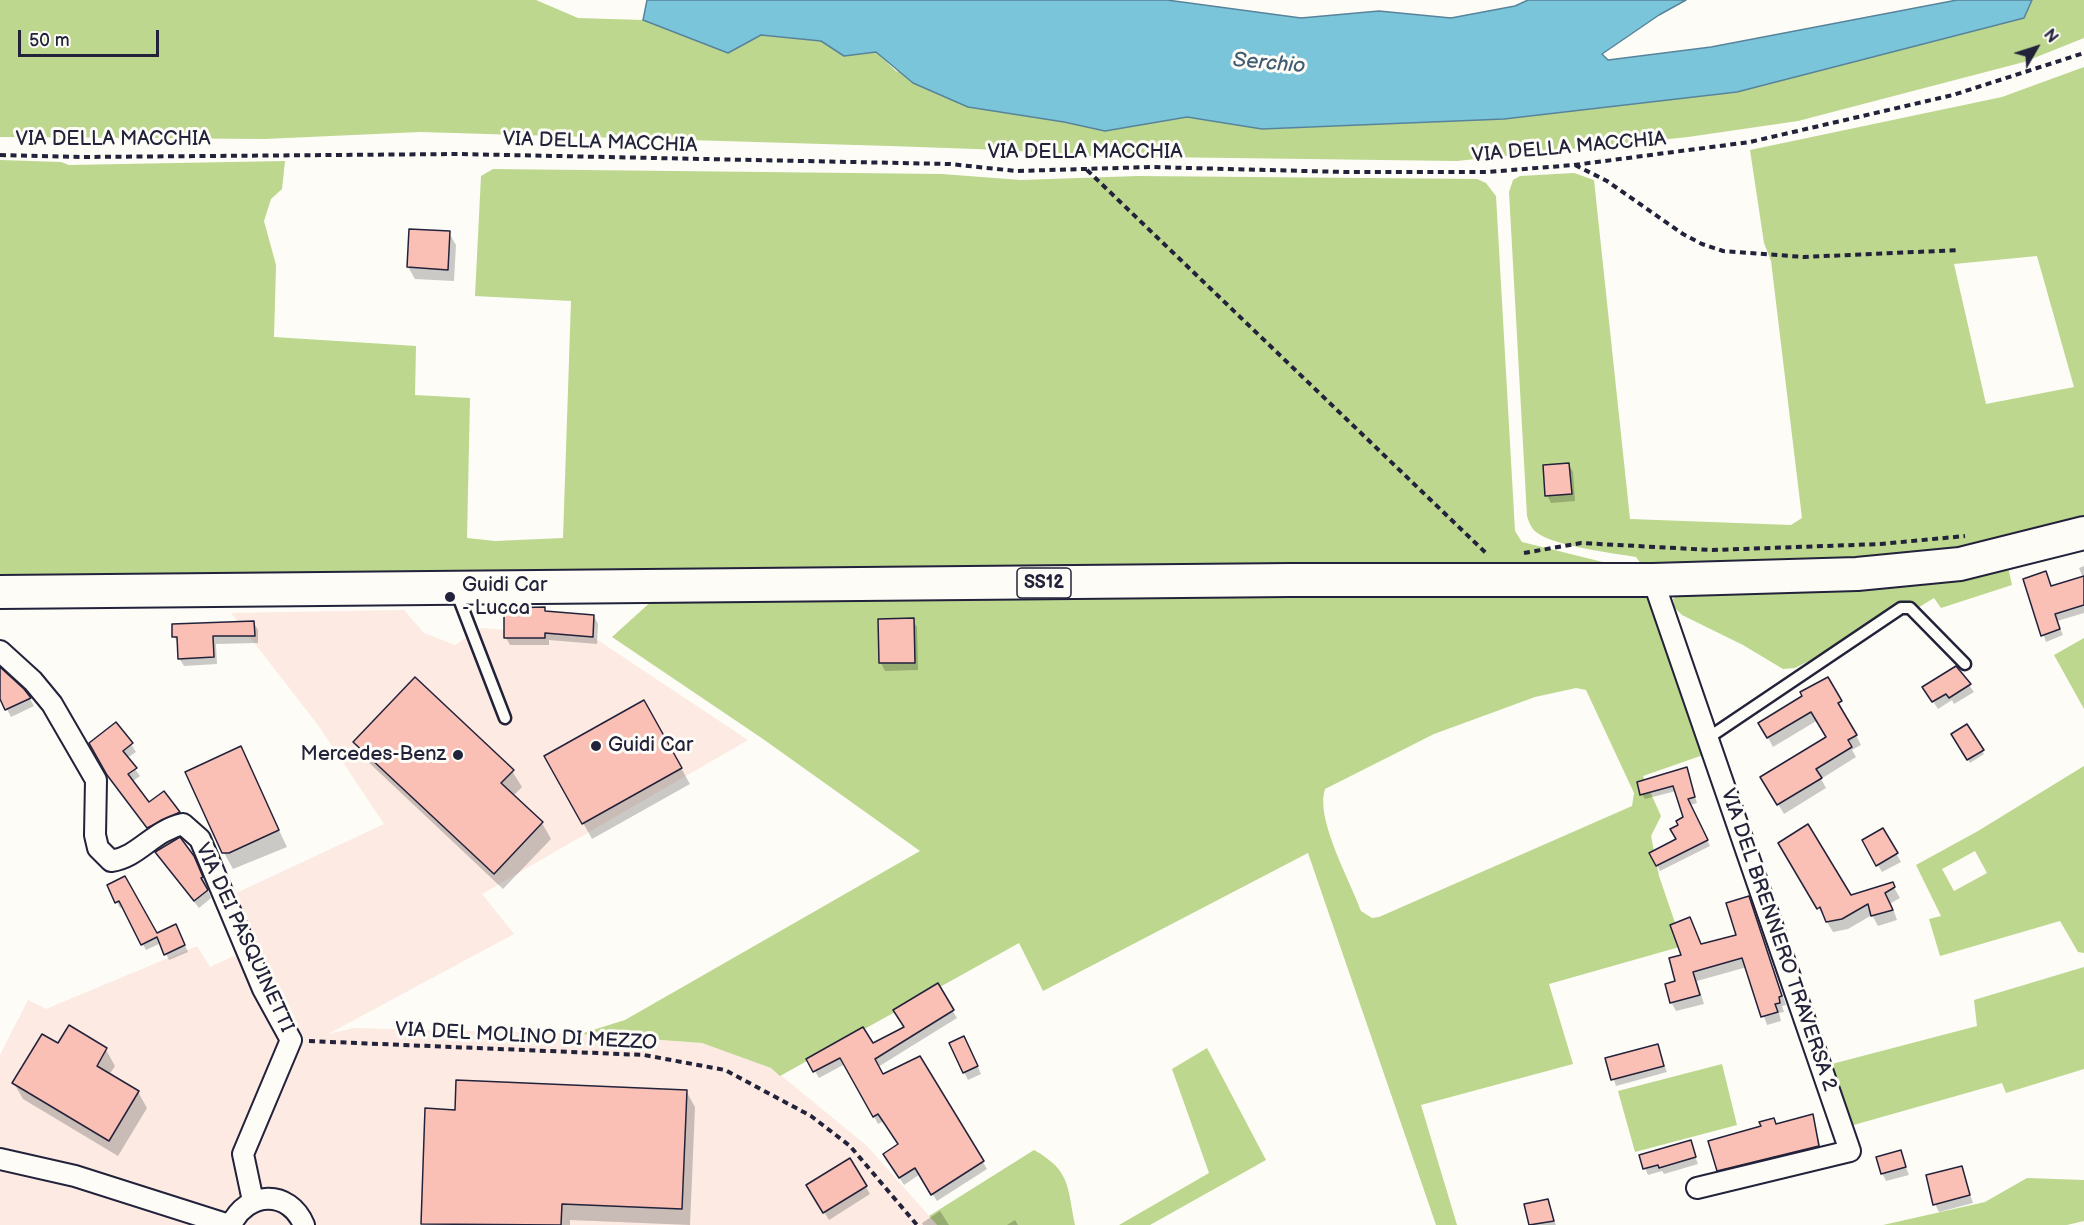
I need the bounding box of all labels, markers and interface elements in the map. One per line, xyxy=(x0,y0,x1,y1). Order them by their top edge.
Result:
scale bar xyxy=(21,18,162,56)
north arrow xyxy=(2006,18,2066,78)
text: N xyxy=(2039,26,2062,47)
text: 50 m xyxy=(29,30,70,51)
water label: Serchio xyxy=(1232,48,1306,80)
street label: VIA DELLA MACCHIA xyxy=(16,128,210,152)
street label: VIA DELLA MACCHIA xyxy=(502,128,698,158)
street label: VIA DELLA MACCHIA xyxy=(1471,128,1667,168)
street label: VIA DELLA MACCHIA xyxy=(988,141,1182,165)
road number: SS12 xyxy=(1017,568,1071,598)
place label: Guidi Car - Lucca xyxy=(462,574,547,621)
marker: Guidi Car - Lucca xyxy=(443,590,457,604)
place label: Guidi Car xyxy=(608,734,693,758)
marker: Guidi Car xyxy=(589,739,603,753)
place label: Mercedes-Benz xyxy=(301,743,446,767)
marker: Mercedes-Benz xyxy=(451,748,465,762)
street label: VIA DEL BRENNERO TRAVERSA 2 xyxy=(1715,786,1841,1094)
street label: VIA DEI PASQUINETTI xyxy=(190,840,298,1036)
street label: VIA DEL MOLINO DI MEZZO xyxy=(394,1018,658,1056)

